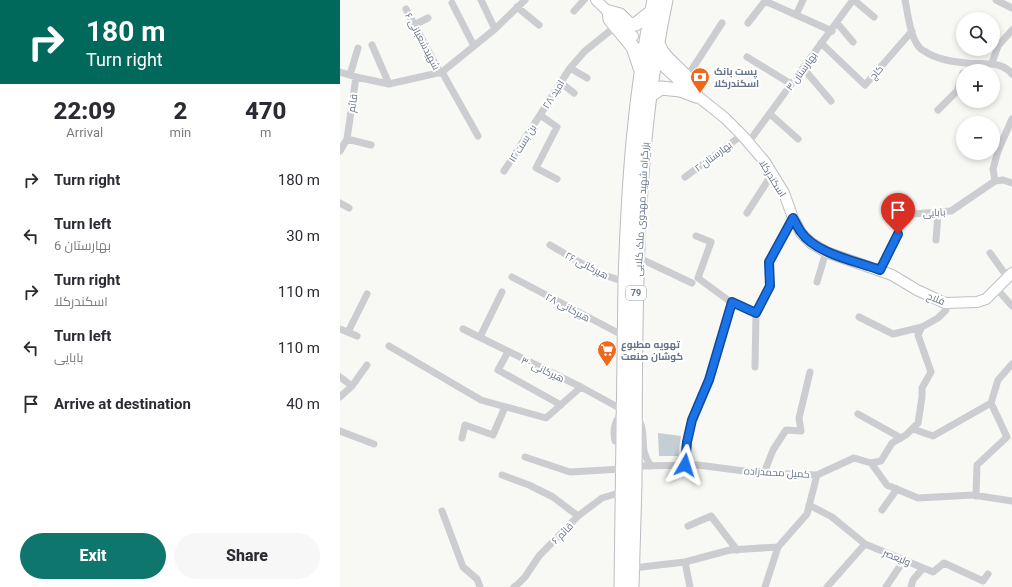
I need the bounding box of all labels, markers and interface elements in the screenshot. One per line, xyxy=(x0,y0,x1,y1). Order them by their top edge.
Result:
street label: شهیدشعبانی ۶ xyxy=(402,11,442,72)
map controls xyxy=(956,12,1000,160)
button: search xyxy=(956,12,1000,56)
text: 180 m xyxy=(86,15,165,48)
icon: right xyxy=(20,16,72,68)
text: Turn right xyxy=(86,49,163,70)
street label: بهارستان ۳ xyxy=(784,50,820,93)
street label: کاج xyxy=(867,63,886,82)
button: + xyxy=(956,64,1000,108)
bank icon: پست بانک اسکندرکلا xyxy=(689,66,711,94)
place label: پست بانک اسکندرکلا xyxy=(714,66,759,90)
street label: امید ۲۸ xyxy=(540,78,566,110)
street label: قائم xyxy=(346,93,361,113)
text: 22:09 xyxy=(54,97,116,125)
text: 2 xyxy=(173,97,187,125)
text: 470 xyxy=(245,97,286,125)
button: − xyxy=(956,116,1000,160)
street label: بن بست ۱۲ xyxy=(507,122,539,165)
text: Arrival xyxy=(66,125,103,140)
text: min xyxy=(170,125,191,140)
text: m xyxy=(260,125,271,140)
street label: بهارستان ۲ xyxy=(693,139,735,175)
street label: بزرگراه شهید مهدوی ملک کلایی xyxy=(632,142,652,277)
street label: اسکندرکلا xyxy=(757,158,788,199)
icon: right xyxy=(20,169,42,191)
text: Turn right xyxy=(54,171,120,189)
text: 180 m xyxy=(278,171,320,189)
pin xyxy=(881,193,915,234)
icon: arrive xyxy=(887,199,909,221)
street label: بابایی xyxy=(922,206,946,220)
text: Turn left xyxy=(54,215,111,233)
icon: left xyxy=(20,225,42,247)
text: 30 m xyxy=(286,227,320,245)
text: بهارستان 6 xyxy=(54,238,111,253)
street label: هیرکانی ۲۶ xyxy=(563,250,610,282)
text: Turn right xyxy=(54,271,120,289)
icon: right xyxy=(20,281,42,303)
text: 110 m xyxy=(278,283,320,301)
road number: 79 xyxy=(626,286,646,300)
street label: فلاح xyxy=(925,290,946,308)
street label: هیرکانی ۲۸ xyxy=(543,291,592,325)
text: اسکندرکلا xyxy=(54,294,108,309)
text: Turn left xyxy=(54,327,111,345)
icon: left xyxy=(20,337,42,359)
text: 110 m xyxy=(278,339,320,357)
supermarket icon: تهویه مطبوع کوشان صنعت xyxy=(596,339,618,367)
place label: تهویه مطبوع کوشان صنعت xyxy=(621,339,683,363)
text: بابایی xyxy=(54,350,84,365)
street label: هیرکانی ۳۰ xyxy=(519,355,566,385)
icon: arrive xyxy=(20,393,42,415)
text: Arrive at destination xyxy=(54,395,191,413)
text: 40 m xyxy=(286,395,320,413)
position arrow xyxy=(664,444,706,486)
street label: کمیل محمدزاده xyxy=(744,465,810,481)
street label: قائم ۶ xyxy=(549,520,577,548)
button: Exit xyxy=(20,533,166,579)
button: Share xyxy=(174,533,320,579)
street label: ولیعصر xyxy=(881,547,912,568)

